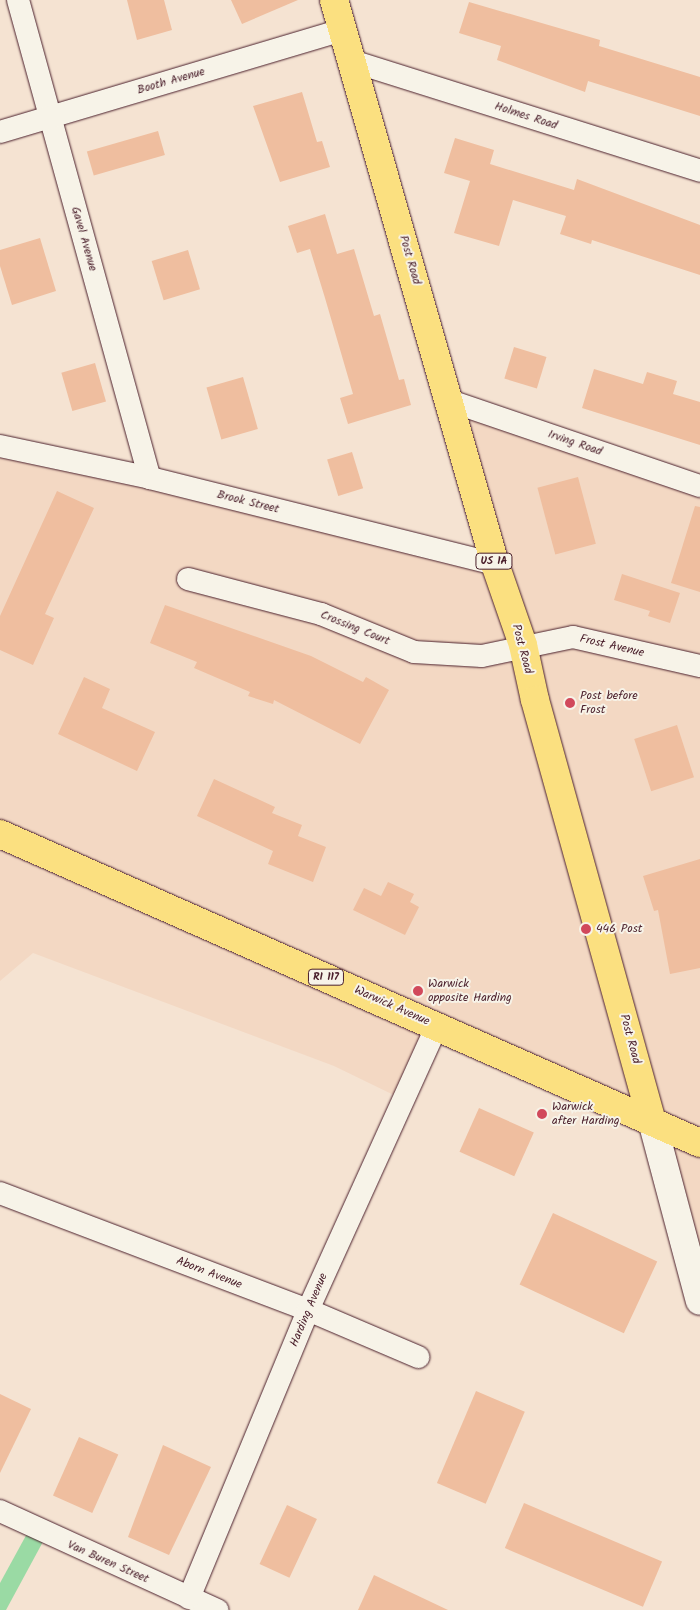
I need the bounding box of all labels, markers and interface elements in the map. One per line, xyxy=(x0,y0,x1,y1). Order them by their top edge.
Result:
street label: Booth Avenue xyxy=(136,64,206,98)
street label: Holmes Road xyxy=(493,99,559,133)
street label: Gavel Avenue xyxy=(68,205,100,273)
street label: Post Road xyxy=(396,234,424,286)
street label: Irving Road xyxy=(546,427,604,459)
street label: Brook Street xyxy=(216,487,280,517)
road number: US 1A xyxy=(475,552,513,570)
street label: Crossing Court xyxy=(318,608,392,648)
street label: Post Road xyxy=(508,623,536,675)
street label: Frost Avenue xyxy=(578,632,646,660)
place label: Post before Frost xyxy=(580,689,638,717)
marker: Post before Frost xyxy=(564,697,576,709)
place label: 446 Post xyxy=(596,922,642,936)
marker: 446 Post xyxy=(580,923,592,935)
road number: RI 117 xyxy=(307,969,345,986)
place label: Warwick opposite Harding xyxy=(428,977,512,1005)
street label: Warwick Avenue xyxy=(352,983,432,1029)
marker: Warwick opposite Harding xyxy=(412,985,424,997)
street label: Post Road xyxy=(616,1013,644,1065)
place label: Warwick after Harding xyxy=(552,1100,620,1128)
marker: Warwick after Harding xyxy=(536,1108,548,1120)
street label: Aborn Avenue xyxy=(174,1254,244,1292)
street label: Harding Avenue xyxy=(287,1271,331,1349)
street label: Van Buren Street xyxy=(65,1538,151,1586)

